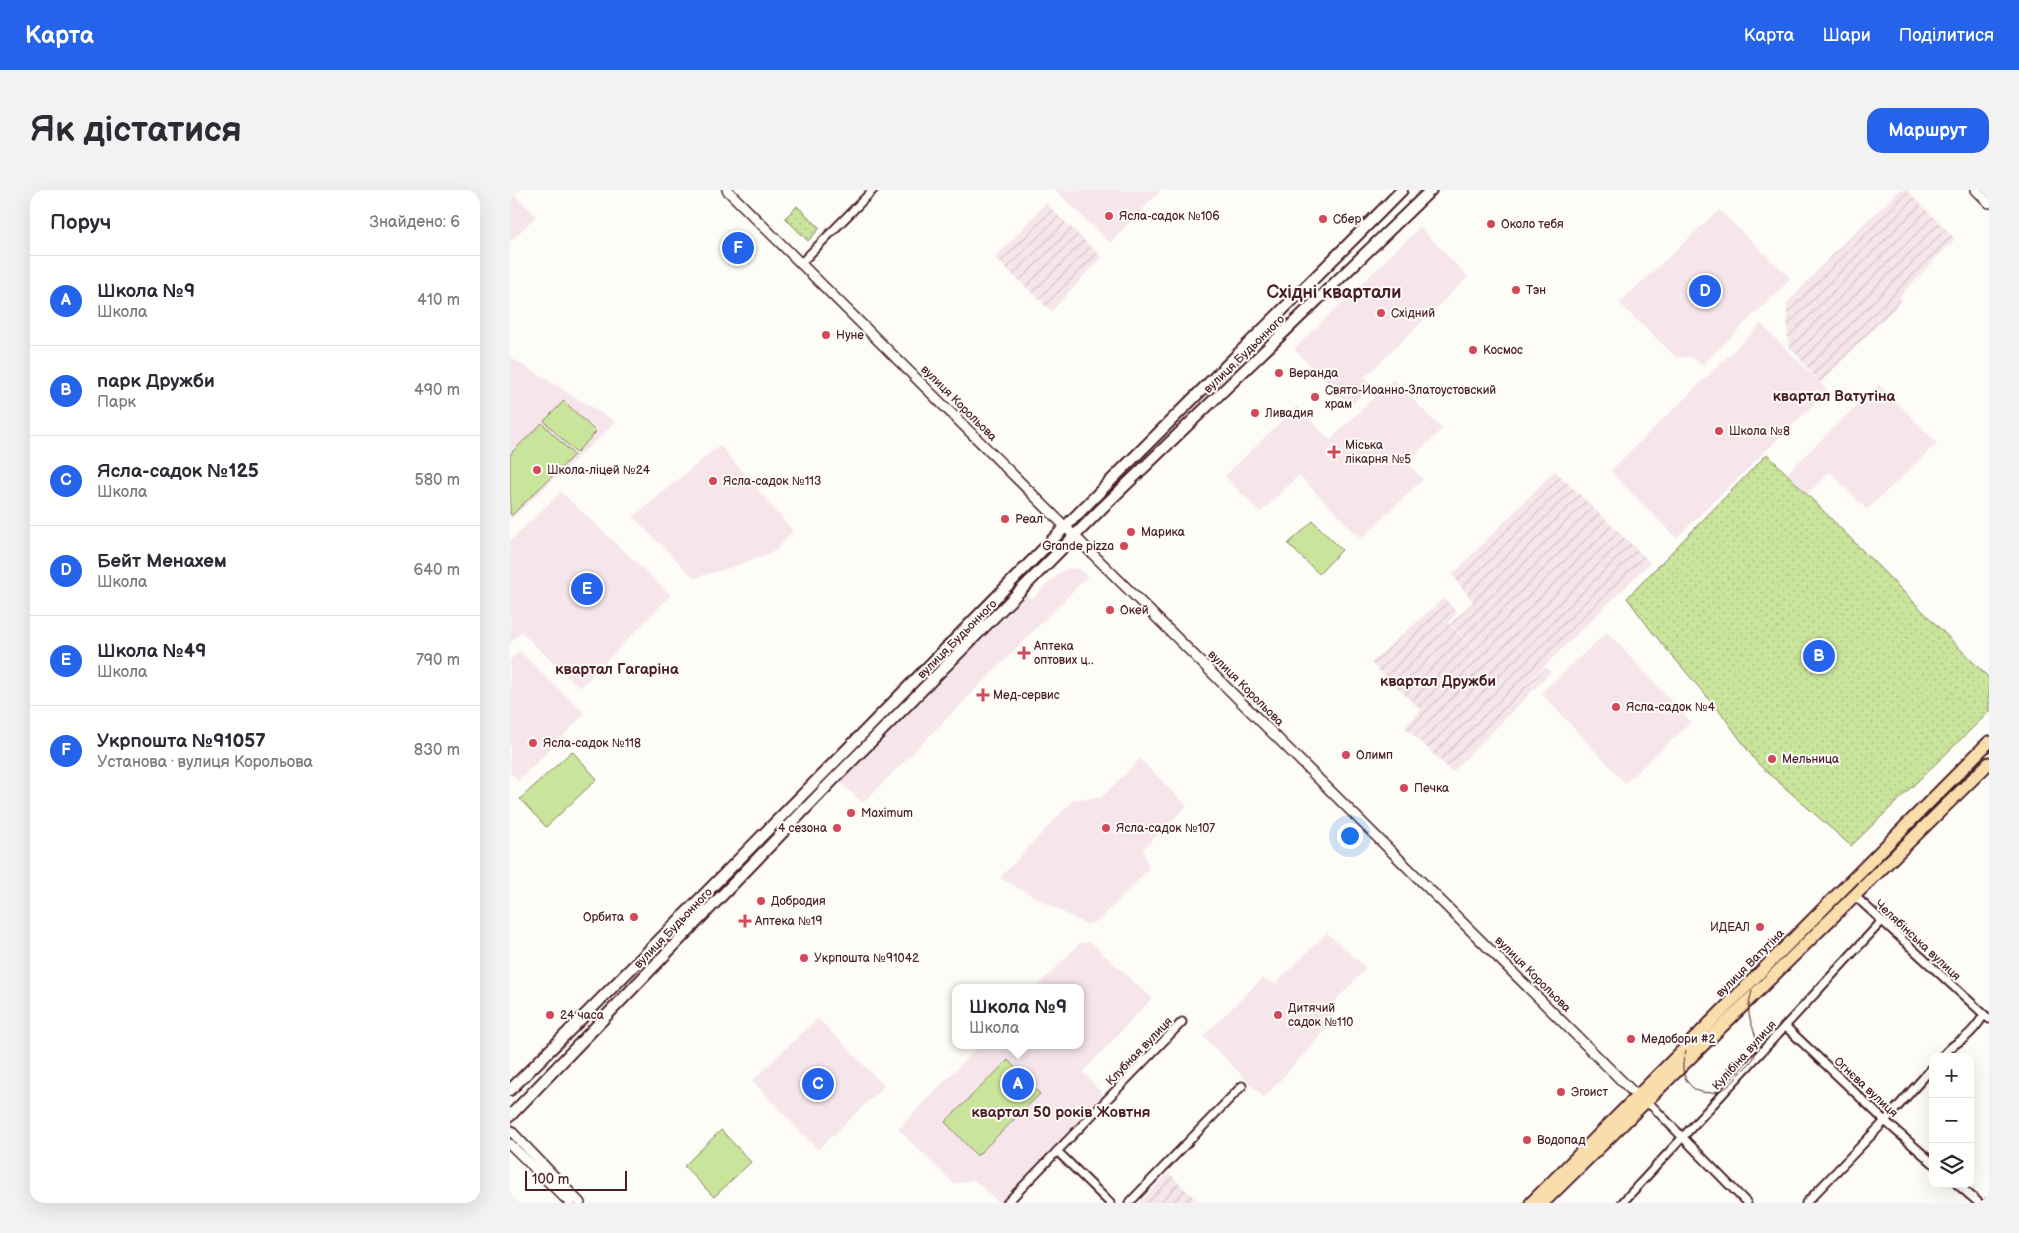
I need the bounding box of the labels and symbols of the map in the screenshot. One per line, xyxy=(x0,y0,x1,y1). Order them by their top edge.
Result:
place label: Ясла-садок №106 xyxy=(1119,209,1220,224)
marker: Ясла-садок №106 xyxy=(1103,210,1115,222)
place label: Сбер xyxy=(1333,212,1361,227)
marker: Сбер xyxy=(1317,213,1329,225)
place label: Около тебя xyxy=(1501,217,1564,232)
marker: Около тебя xyxy=(1485,218,1497,230)
pin: F xyxy=(722,229,754,267)
pin: D xyxy=(1689,272,1721,310)
district label: Східні квартали xyxy=(1266,282,1402,303)
place label: Тэн xyxy=(1526,283,1546,298)
marker: Тэн xyxy=(1510,284,1522,296)
place label: Східний xyxy=(1391,306,1435,321)
marker: Східний xyxy=(1375,307,1387,319)
street label: вулиця Будьонного xyxy=(1201,312,1288,397)
place label: Нуне xyxy=(836,328,864,343)
marker: Нуне xyxy=(820,329,832,341)
place label: Космос xyxy=(1483,343,1523,358)
marker: Космос xyxy=(1467,344,1479,356)
street label: вулиця Корольова xyxy=(917,362,1000,445)
place label: Веранда xyxy=(1289,366,1338,381)
marker: Веранда xyxy=(1273,367,1285,379)
place label: Свято-Иоанно-Златоустовский храм xyxy=(1325,383,1496,412)
district label: квартал Ватутіна xyxy=(1773,387,1896,406)
marker: Свято-Иоанно-Златоустовский храм xyxy=(1309,391,1321,403)
place label: Ливадия xyxy=(1264,406,1314,421)
marker: Ливадия xyxy=(1249,407,1261,419)
place label: Школа №8 xyxy=(1729,424,1790,439)
marker: Школа №8 xyxy=(1713,425,1725,437)
place label: Міська лікарня №5 xyxy=(1345,438,1411,467)
marker: Міська лікарня №5 xyxy=(1327,445,1341,459)
place label: Школа-ліцей №24 xyxy=(547,463,651,478)
marker: Школа-ліцей №24 xyxy=(531,464,543,476)
place label: Ясла-садок №113 xyxy=(723,474,821,489)
marker: Ясла-садок №113 xyxy=(707,475,719,487)
place label: Реал xyxy=(1015,512,1043,527)
marker: Реал xyxy=(999,513,1011,525)
place label: Марика xyxy=(1141,525,1185,540)
marker: Марика xyxy=(1125,526,1137,538)
place label: Grande pizza xyxy=(1042,539,1114,554)
marker: Grande pizza xyxy=(1118,540,1130,552)
pin: E xyxy=(571,570,603,608)
street label: вулиця Будьонного xyxy=(915,597,1000,682)
place label: Окей xyxy=(1120,603,1149,618)
marker: Окей xyxy=(1104,604,1116,616)
pin: B xyxy=(1803,637,1835,675)
place label: Аптека оптових ц‥ xyxy=(1033,639,1094,668)
marker: Аптека оптових ц‥ xyxy=(1018,647,1030,659)
street label: вулиця Корольова xyxy=(1204,647,1287,730)
district label: квартал Гагаріна xyxy=(555,660,679,679)
district label: квартал Дружби xyxy=(1380,672,1496,691)
place label: Мед-сервис xyxy=(993,688,1060,703)
marker: Мед-сервис xyxy=(977,689,989,701)
place label: Ясла-садок №4 xyxy=(1626,700,1716,715)
marker: Ясла-садок №4 xyxy=(1610,701,1622,713)
place label: Ясла-садок №118 xyxy=(543,736,641,751)
marker: Ясла-садок №118 xyxy=(527,737,539,749)
place label: Олимп xyxy=(1356,748,1393,763)
marker: Олимп xyxy=(1340,749,1352,761)
place label: Мельница xyxy=(1782,752,1839,767)
marker: Мельница xyxy=(1766,753,1778,765)
place label: Печка xyxy=(1414,781,1449,796)
marker: Печка xyxy=(1398,782,1410,794)
place label: Maximum xyxy=(861,806,913,821)
marker: Maximum xyxy=(845,807,857,819)
place label: 4 сезона xyxy=(778,821,827,836)
place label: Ясла-садок №107 xyxy=(1116,821,1215,836)
marker: 4 сезона xyxy=(831,822,843,834)
marker: Ясла-садок №107 xyxy=(1100,822,1112,834)
your location xyxy=(1337,823,1363,849)
street label: вулиця Будьонного xyxy=(631,885,716,972)
place label: Добродия xyxy=(771,894,826,909)
marker: Добродия xyxy=(755,895,767,907)
street label: Челябінська вулиця xyxy=(1872,897,1964,984)
place label: Орбита xyxy=(583,910,624,925)
marker: Орбита xyxy=(628,911,640,923)
place label: Аптека №19 xyxy=(754,914,823,929)
marker: Аптека №19 xyxy=(739,915,751,927)
place label: ИДЕАЛ xyxy=(1710,920,1750,935)
marker: ИДЕАЛ xyxy=(1754,921,1766,933)
street label: вулиця Ватутіна xyxy=(1713,926,1788,1001)
street label: вулиця Корольова xyxy=(1491,933,1574,1016)
place label: Укрпошта №91042 xyxy=(814,951,919,966)
marker: Укрпошта №91042 xyxy=(798,952,810,964)
place label: Дитячий садок №110 xyxy=(1288,1001,1353,1030)
place label: 24 часа xyxy=(560,1008,604,1023)
marker: 24 часа xyxy=(544,1009,556,1021)
marker: Дитячий садок №110 xyxy=(1272,1009,1284,1021)
street label: Клубная вулиця xyxy=(1103,1014,1176,1089)
street label: Кулібіна вулиця xyxy=(1709,1017,1780,1093)
place label: Медобори #2 xyxy=(1641,1032,1716,1047)
marker: Медобори #2 xyxy=(1625,1033,1637,1045)
street label: Огнєва вулиця xyxy=(1831,1054,1901,1121)
pin: C xyxy=(802,1065,834,1103)
pin: A xyxy=(1002,1065,1034,1103)
place label: Эгоист xyxy=(1571,1085,1608,1100)
marker: Эгоист xyxy=(1555,1086,1567,1098)
district label: квартал 50 років Жовтня xyxy=(971,1103,1151,1122)
place label: Водопад xyxy=(1537,1133,1586,1148)
marker: Водопад xyxy=(1521,1134,1533,1146)
scale bar xyxy=(525,1168,628,1191)

